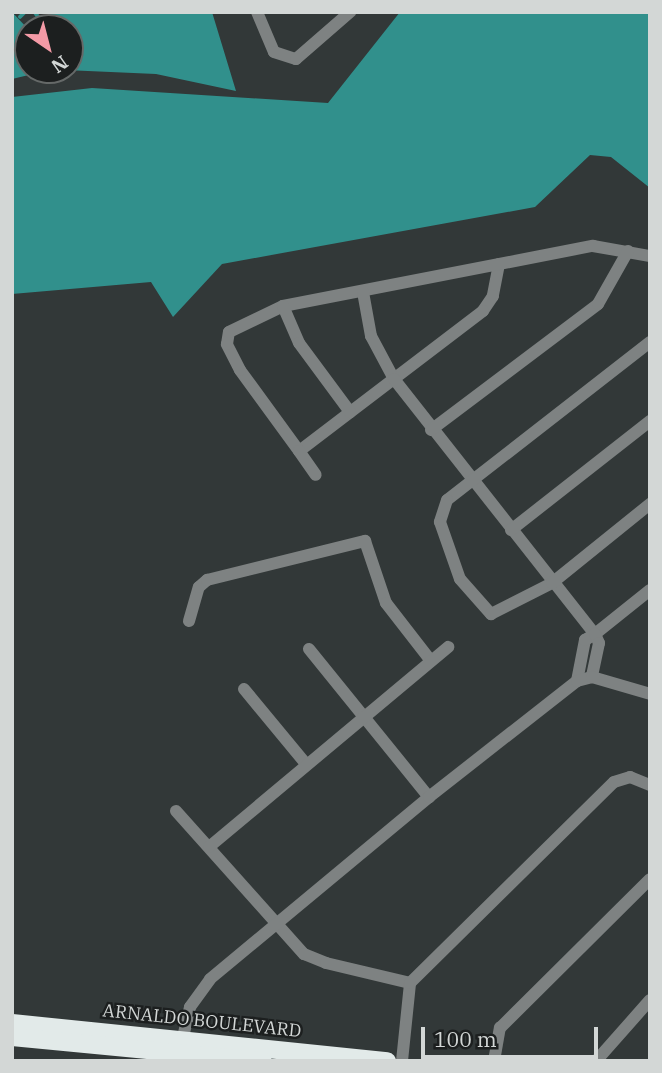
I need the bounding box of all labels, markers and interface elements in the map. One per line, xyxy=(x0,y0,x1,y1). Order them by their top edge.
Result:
north arrow xyxy=(14,14,84,84)
text: N xyxy=(47,50,73,79)
street label: ARNALDO BOULEVARD xyxy=(102,1000,302,1042)
scale bar xyxy=(424,1014,601,1058)
text: 100 m xyxy=(434,1025,497,1053)

